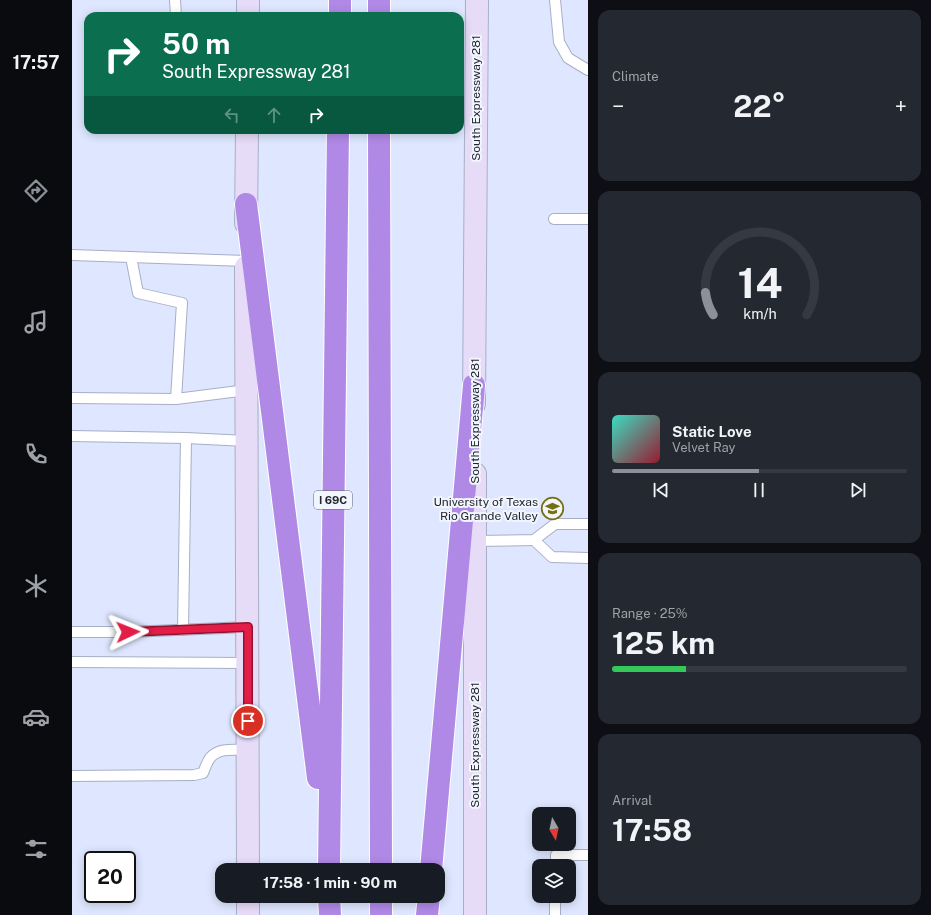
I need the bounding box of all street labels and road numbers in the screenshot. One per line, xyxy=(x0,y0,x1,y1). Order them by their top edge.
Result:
street label: South Expressway 281 xyxy=(469,35,483,161)
street label: South Expressway 281 xyxy=(468,358,482,484)
road number: I 69C xyxy=(314,491,352,509)
street label: South Expressway 281 xyxy=(468,682,482,808)

